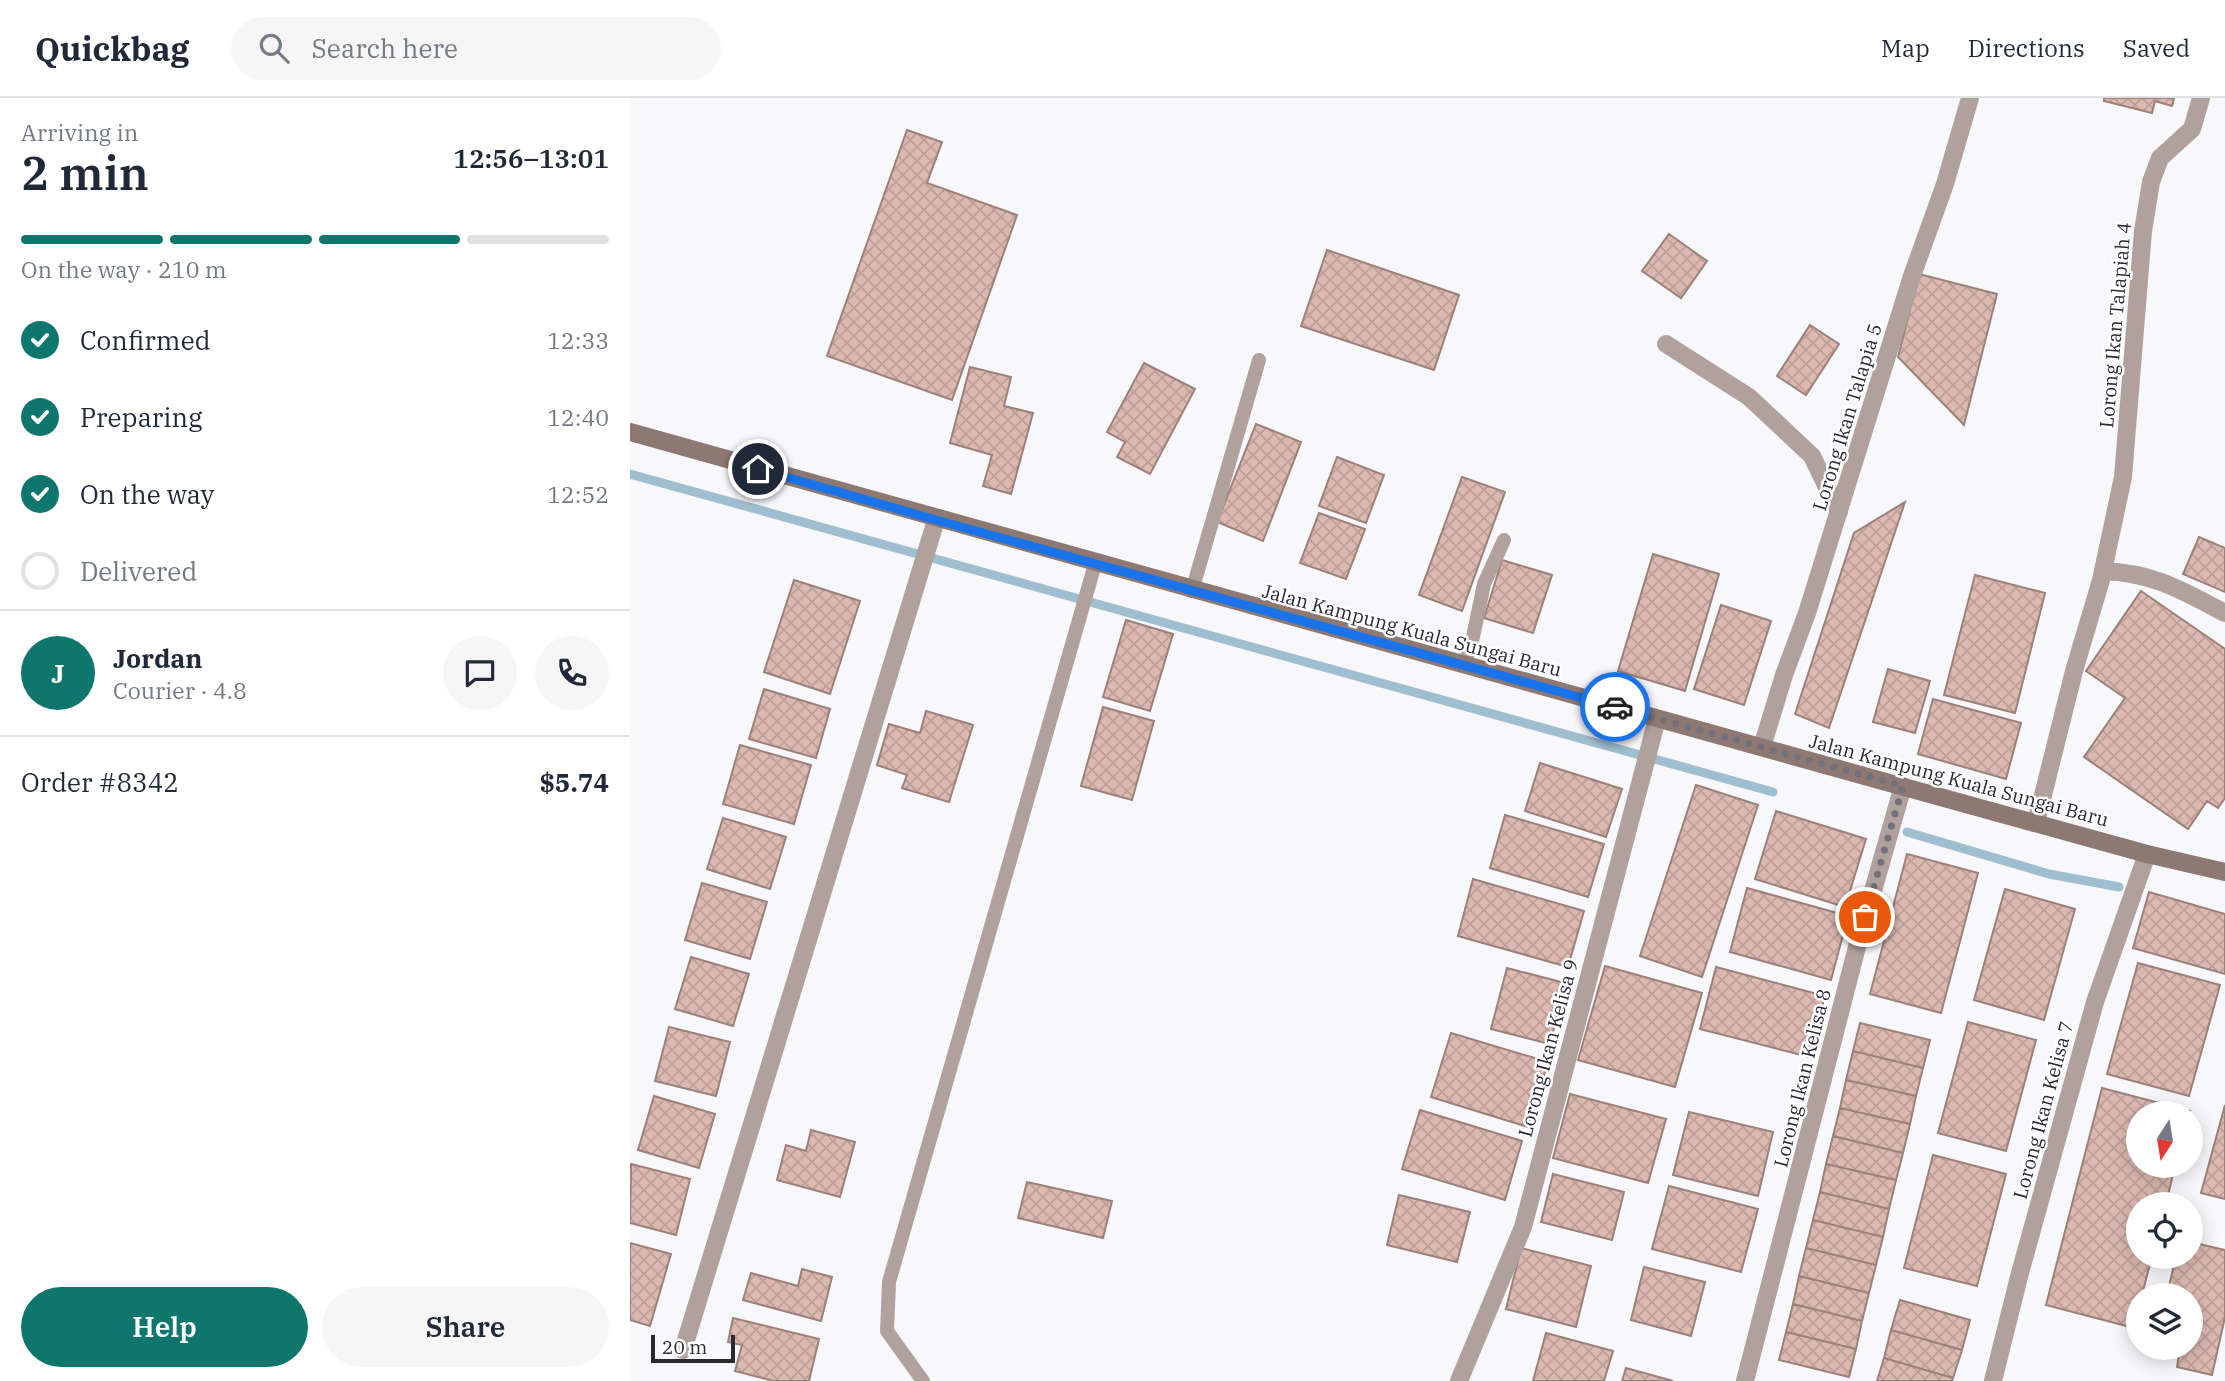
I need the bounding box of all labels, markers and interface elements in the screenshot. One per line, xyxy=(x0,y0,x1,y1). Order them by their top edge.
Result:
search box xyxy=(231,17,721,80)
text: Quickbag xyxy=(35,27,189,70)
icon: search xyxy=(255,29,293,67)
text: Search here xyxy=(311,31,458,65)
text: Map xyxy=(1881,32,1930,64)
text: Directions xyxy=(1968,32,2085,64)
text: Saved xyxy=(2123,32,2190,64)
text: Arriving in xyxy=(21,117,138,147)
text: 12:56–13:01 xyxy=(453,141,609,175)
text: 2 min xyxy=(21,143,149,203)
street label: Lorong Ikan Talapiah 4 xyxy=(2094,221,2136,429)
text: On the way · 210 m xyxy=(21,254,227,284)
street label: Lorong Ikan Talapia 5 xyxy=(1807,320,1887,514)
icon: check xyxy=(21,321,59,359)
text: Confirmed xyxy=(80,323,211,357)
text: 12:33 xyxy=(547,325,609,355)
icon: check xyxy=(21,398,59,436)
text: Preparing xyxy=(80,400,202,434)
text: 12:40 xyxy=(547,402,609,432)
pin xyxy=(728,439,788,499)
icon: home xyxy=(739,450,777,488)
icon: check xyxy=(21,475,59,513)
text: On the way xyxy=(80,477,214,511)
text: 12:52 xyxy=(547,479,609,509)
text: Delivered xyxy=(80,554,197,588)
street label: Jalan Kampung Kuala Sungai Baru xyxy=(1260,578,1565,682)
button: chat xyxy=(443,636,517,710)
button: phone xyxy=(535,636,609,710)
text: Jordan xyxy=(113,641,203,675)
text: J xyxy=(51,656,65,690)
courier xyxy=(1580,672,1650,742)
text: Courier · 4.8 xyxy=(113,675,247,705)
icon: car xyxy=(1596,688,1634,726)
street label: Jalan Kampung Kuala Sungai Baru xyxy=(1807,728,2112,832)
text: Order #8342 xyxy=(21,765,179,799)
text: $5.74 xyxy=(539,765,609,799)
pin xyxy=(1835,887,1895,947)
icon: bag xyxy=(1846,898,1884,936)
street label: Lorong Ikan Kelisa 9 xyxy=(1513,957,1583,1139)
street label: Lorong Ikan Kelisa 8 xyxy=(1768,986,1836,1170)
street label: Lorong Ikan Kelisa 7 xyxy=(2008,1019,2078,1201)
north arrow xyxy=(2126,1101,2203,1178)
map controls xyxy=(2126,1101,2203,1360)
button: locate xyxy=(2126,1192,2203,1269)
button: layers xyxy=(2126,1283,2203,1360)
button: Help xyxy=(21,1287,308,1367)
button: Share xyxy=(322,1287,609,1367)
scale bar xyxy=(651,1332,735,1364)
text: 20 m xyxy=(662,1335,707,1359)

